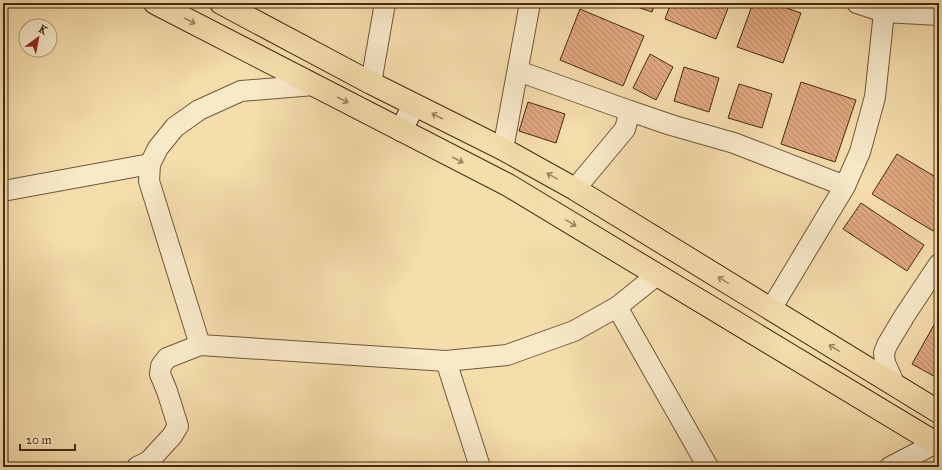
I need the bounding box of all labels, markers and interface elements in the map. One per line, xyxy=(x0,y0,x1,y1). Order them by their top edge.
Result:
north arrow xyxy=(18,18,58,58)
one-way arrow xyxy=(184,18,196,25)
text: K xyxy=(36,22,51,38)
one-way arrow xyxy=(336,97,348,104)
one-way arrow xyxy=(431,112,443,119)
one-way arrow xyxy=(452,157,464,164)
one-way arrow xyxy=(546,172,558,180)
one-way arrow xyxy=(565,220,577,228)
one-way arrow xyxy=(717,275,729,283)
one-way arrow xyxy=(828,343,840,351)
scale bar xyxy=(20,426,75,452)
text: 20 m xyxy=(26,433,52,447)

